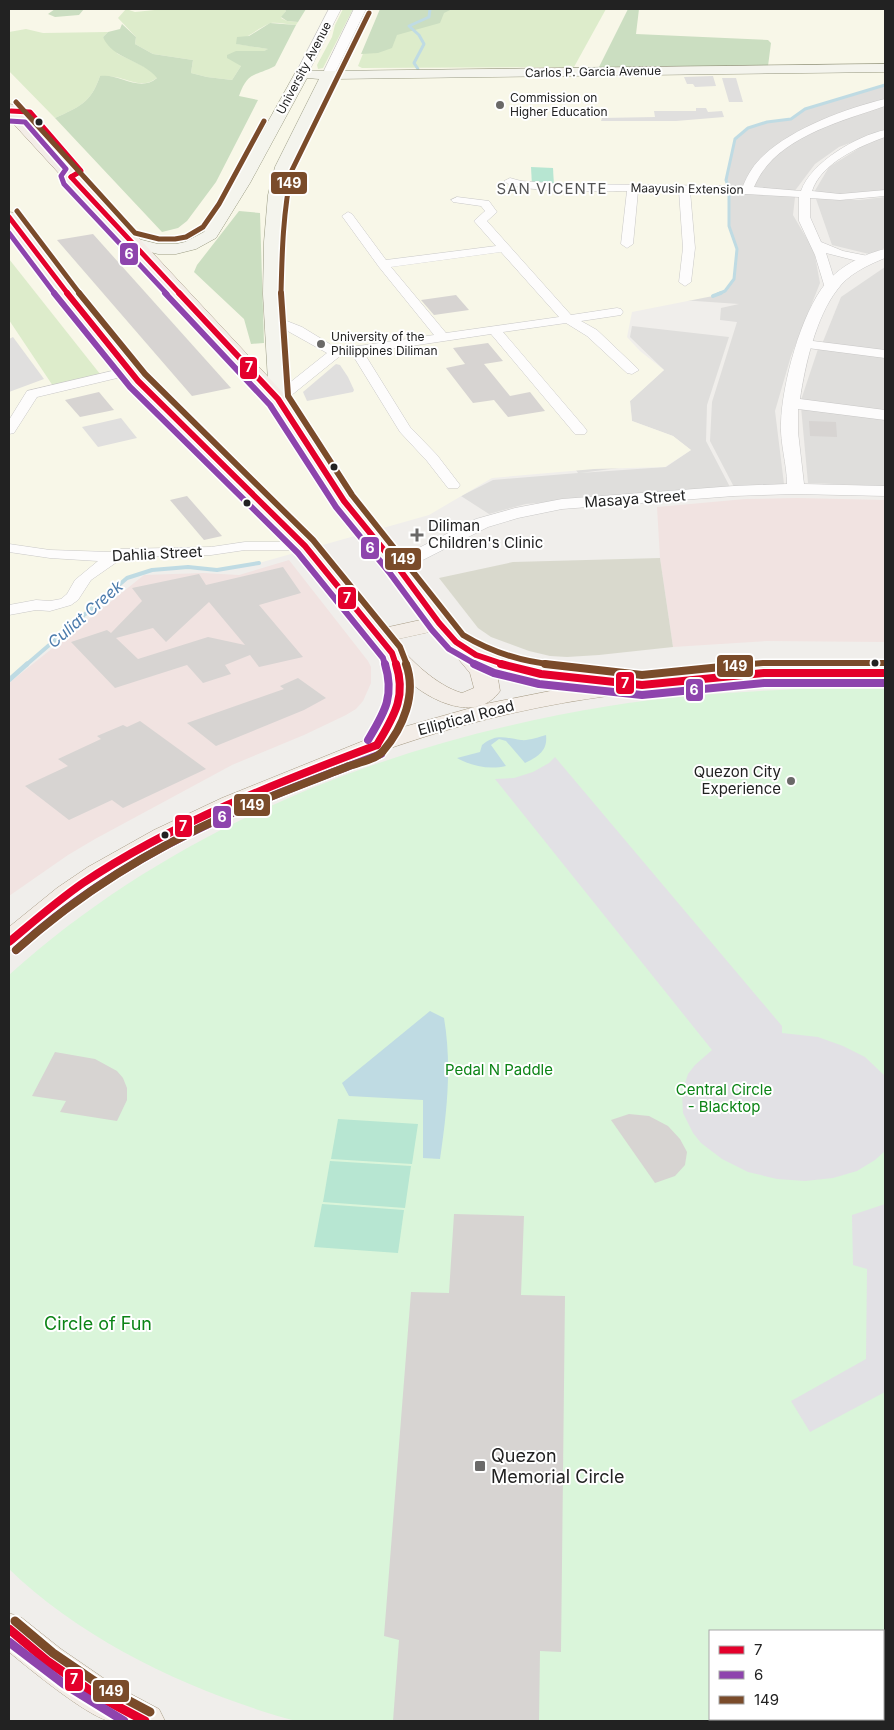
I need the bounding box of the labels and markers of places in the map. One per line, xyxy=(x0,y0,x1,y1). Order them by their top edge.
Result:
place label: Commission on Higher Education xyxy=(510,90,608,119)
marker: Commission on Higher Education xyxy=(494,99,506,111)
unlabelled marker xyxy=(34,117,44,127)
place label: University of the Philippines Diliman xyxy=(331,329,438,358)
marker: University of the Philippines Diliman xyxy=(315,338,327,350)
unlabelled marker xyxy=(329,462,339,472)
unlabelled marker xyxy=(242,498,252,508)
place label: Diliman Children's Clinic xyxy=(428,516,543,552)
marker: Diliman Children's Clinic xyxy=(410,528,424,542)
unlabelled marker xyxy=(870,658,880,668)
place label: Quezon City Experience xyxy=(694,762,782,798)
marker: Quezon City Experience xyxy=(785,775,797,787)
unlabelled marker xyxy=(160,830,170,840)
place label: Quezon Memorial Circle xyxy=(491,1445,624,1487)
marker: Quezon Memorial Circle xyxy=(473,1459,487,1473)

